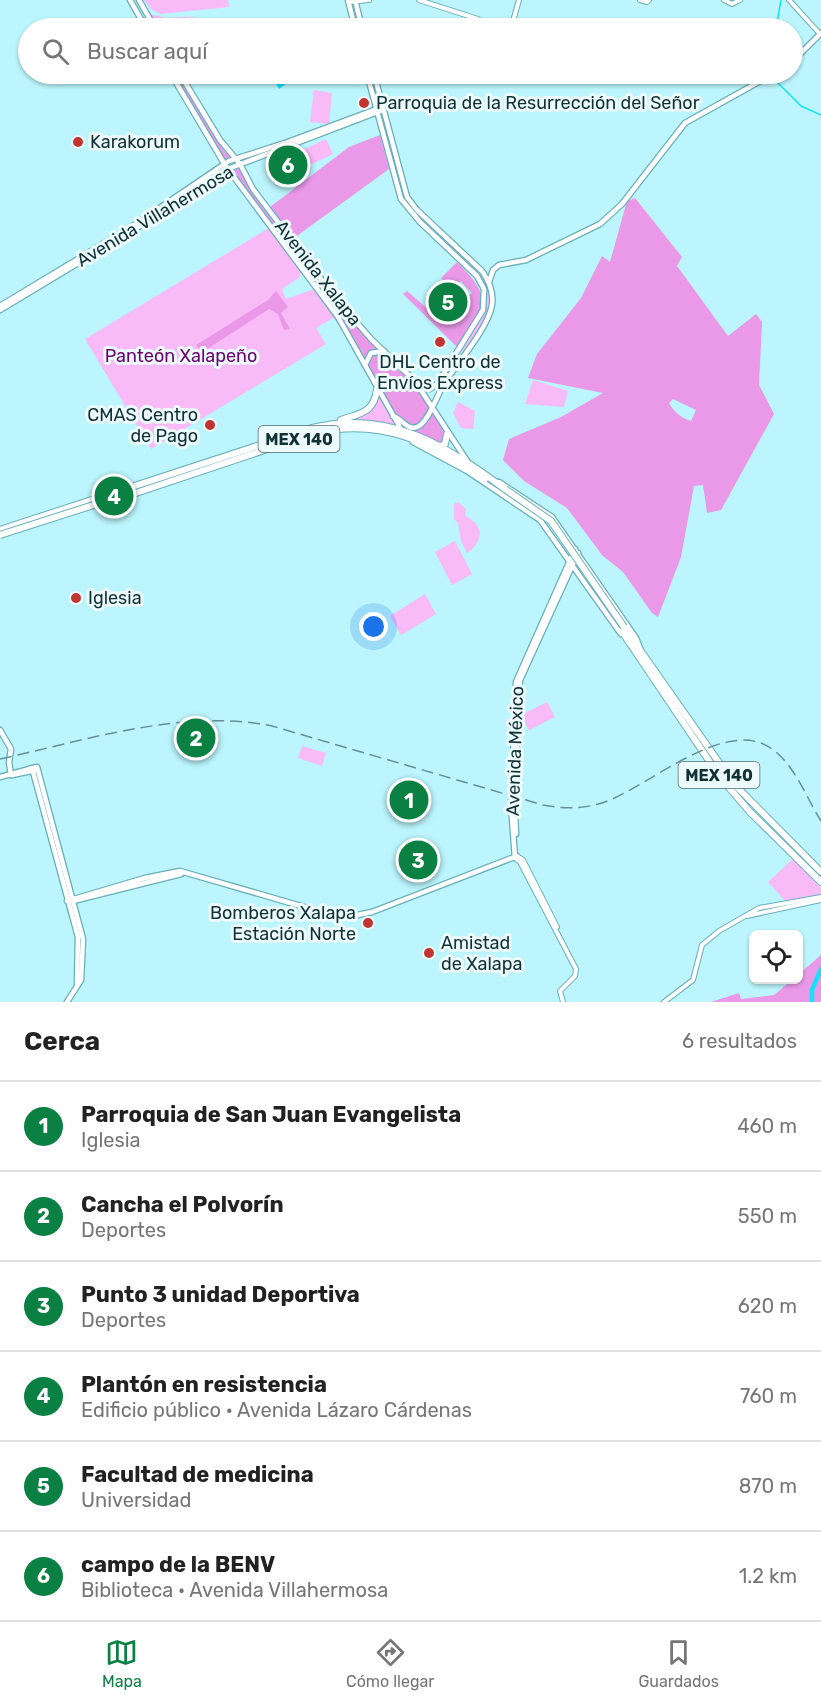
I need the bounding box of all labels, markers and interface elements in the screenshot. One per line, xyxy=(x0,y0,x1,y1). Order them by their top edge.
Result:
search box xyxy=(18,18,803,84)
icon: search xyxy=(39,35,72,68)
text: Buscar aquí xyxy=(87,38,208,65)
place label: Parroquia de la Resurrección del Señor xyxy=(376,92,700,114)
marker: Parroquia de la Resurrección del Señor xyxy=(357,96,371,110)
place label: Karakorum xyxy=(90,131,180,153)
marker: Karakorum xyxy=(71,135,85,149)
pin: 6 xyxy=(268,142,308,188)
street label: Avenida Villahermosa xyxy=(73,160,237,272)
street label: Avenida Xalapa xyxy=(270,216,366,330)
pin: 5 xyxy=(428,280,468,324)
marker: DHL Centro de Envíos Express xyxy=(433,335,447,349)
park label: Panteón Xalapeño xyxy=(105,345,257,367)
place label: DHL Centro de Envíos Express xyxy=(377,351,503,394)
place label: CMAS Centro de Pago xyxy=(87,404,198,447)
marker: CMAS Centro de Pago xyxy=(203,418,217,432)
road number: MEX 140 xyxy=(258,426,340,452)
pin: 4 xyxy=(94,474,134,518)
place label: Iglesia xyxy=(88,587,142,609)
marker: Iglesia xyxy=(69,591,83,605)
your location xyxy=(359,612,388,641)
street label: Avenida México xyxy=(502,686,528,816)
pin: 2 xyxy=(176,716,216,760)
road number: MEX 140 xyxy=(678,762,760,788)
pin: 1 xyxy=(390,778,428,822)
pin: 3 xyxy=(398,838,438,882)
place label: Bomberos Xalapa Estación Norte xyxy=(210,902,356,945)
marker: Bomberos Xalapa Estación Norte xyxy=(361,916,375,930)
map controls xyxy=(749,930,803,984)
button: locate xyxy=(749,930,803,984)
place label: Amistad de Xalapa xyxy=(441,932,522,975)
marker: Amistad de Xalapa xyxy=(422,946,436,960)
text: Cerca xyxy=(24,1026,100,1057)
text: 6 resultados xyxy=(682,1029,797,1053)
text: Parroquia de San Juan Evangelista xyxy=(81,1101,461,1128)
text: 1 xyxy=(39,1114,48,1138)
text: 460 m xyxy=(737,1114,797,1138)
text: Iglesia xyxy=(81,1128,141,1152)
text: Cancha el Polvorín xyxy=(81,1191,284,1218)
text: 2 xyxy=(37,1204,50,1228)
text: 550 m xyxy=(738,1204,797,1228)
text: Deportes xyxy=(81,1218,166,1242)
text: Punto 3 unidad Deportiva xyxy=(81,1281,360,1308)
text: 3 xyxy=(37,1294,50,1318)
text: 620 m xyxy=(738,1294,797,1318)
text: Deportes xyxy=(81,1308,166,1332)
text: Plantón en resistencia xyxy=(81,1371,327,1398)
text: 4 xyxy=(37,1384,50,1408)
text: 760 m xyxy=(740,1384,797,1408)
text: Edificio público · Avenida Lázaro Cárdenas xyxy=(81,1398,472,1422)
text: Facultad de medicina xyxy=(81,1461,314,1488)
text: 5 xyxy=(37,1474,50,1498)
text: 870 m xyxy=(739,1474,797,1498)
text: Universidad xyxy=(81,1488,191,1512)
text: campo de la BENV xyxy=(81,1551,275,1578)
text: 6 xyxy=(37,1564,50,1588)
text: 1.2 km xyxy=(739,1564,797,1588)
text: Biblioteca · Avenida Villahermosa xyxy=(81,1578,388,1602)
tab: Mapa xyxy=(102,1636,142,1691)
tab: Cómo llegar xyxy=(346,1636,434,1691)
tab: Guardados xyxy=(638,1636,719,1691)

